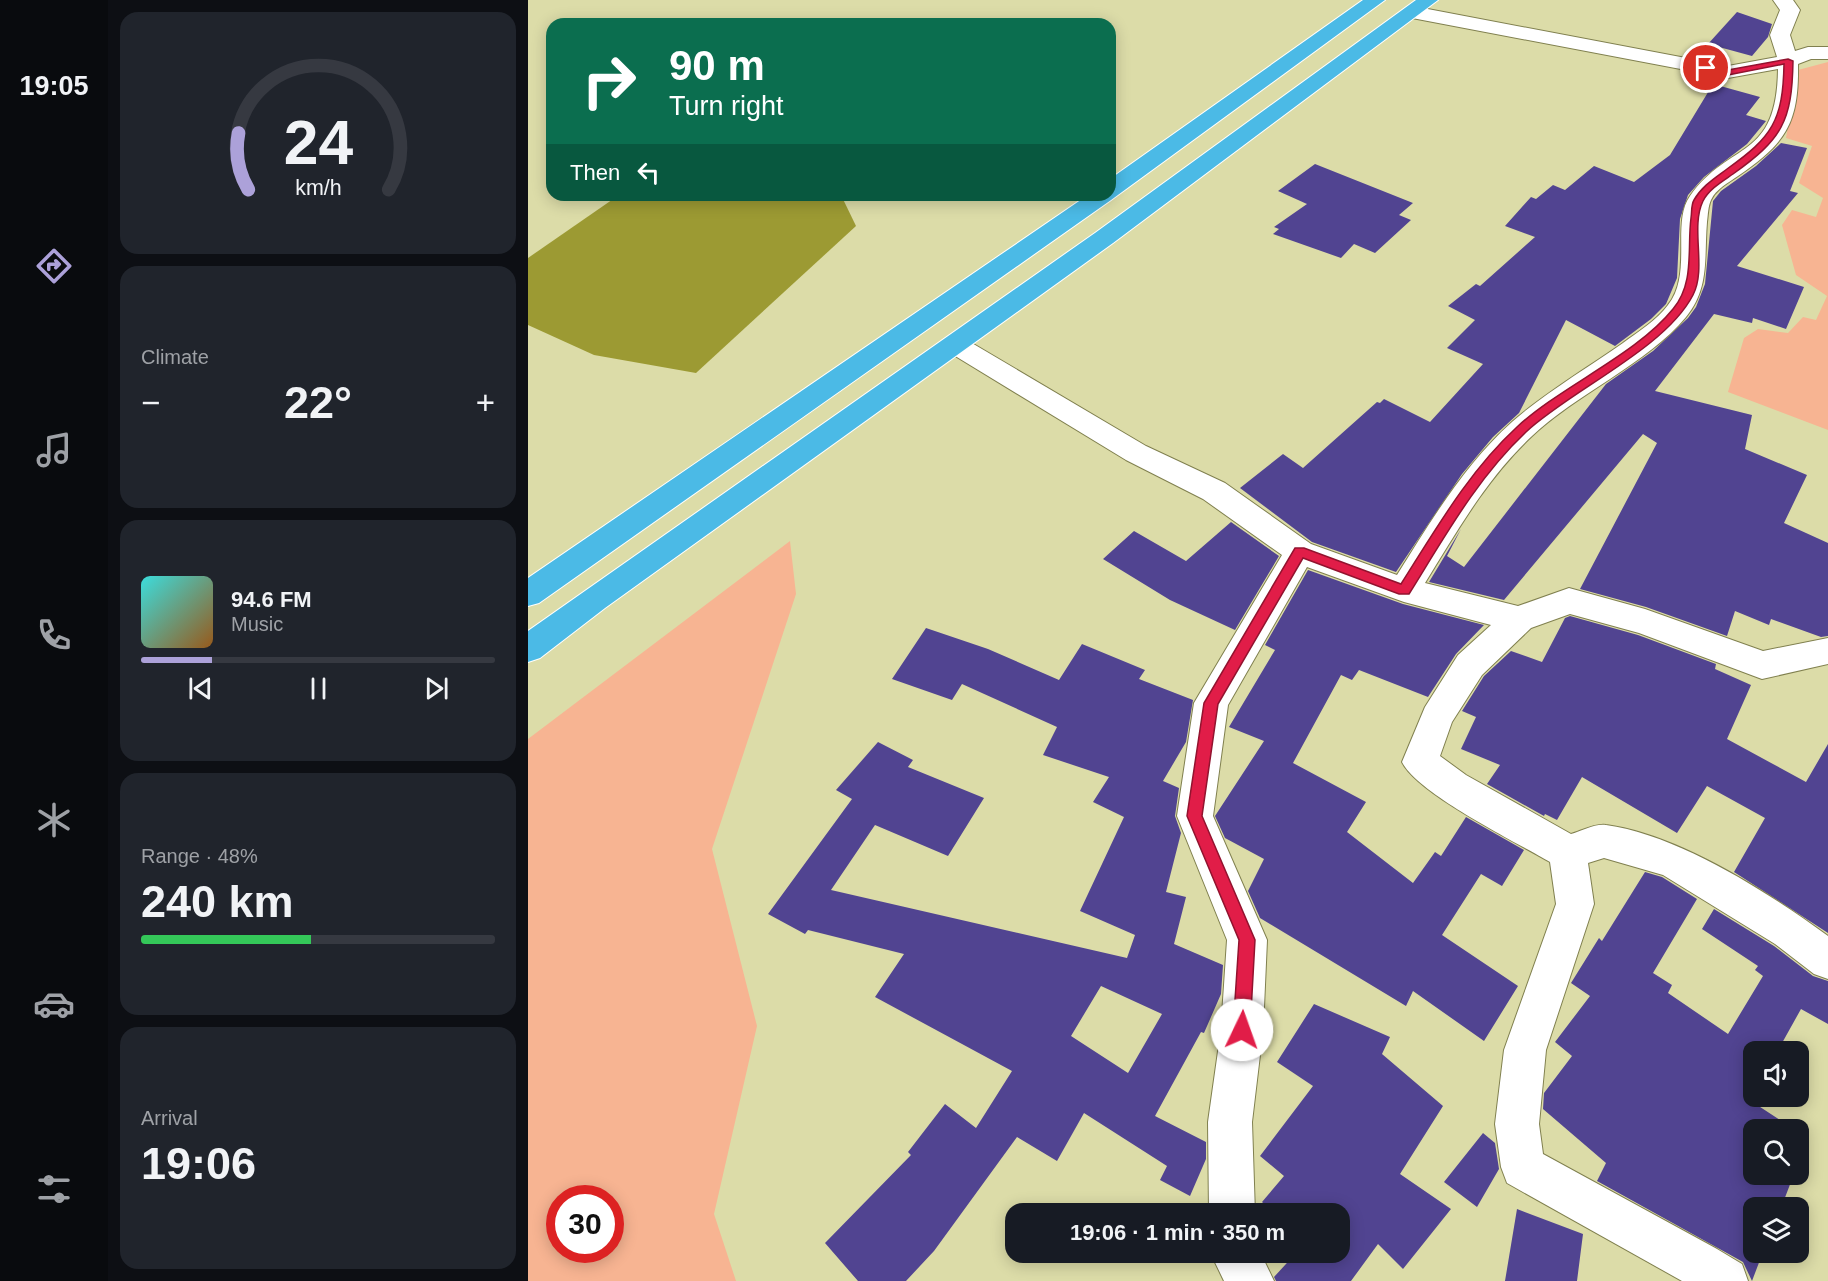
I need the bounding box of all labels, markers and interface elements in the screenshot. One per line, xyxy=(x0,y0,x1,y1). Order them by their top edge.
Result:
icon: right xyxy=(570,42,648,120)
text: 90 m xyxy=(669,42,765,89)
pin xyxy=(1680,42,1731,93)
icon: arrive xyxy=(1689,51,1722,84)
text: 19:05 xyxy=(19,71,89,101)
text: Turn right xyxy=(669,91,784,121)
text: 24 xyxy=(283,108,353,177)
icon: left xyxy=(632,156,665,189)
text: Then xyxy=(570,160,620,185)
text: km/h xyxy=(295,176,341,200)
icon: directions xyxy=(33,245,75,287)
text: Climate xyxy=(141,346,209,368)
text: 22° xyxy=(284,377,352,428)
text: − xyxy=(141,384,160,421)
text: + xyxy=(476,384,495,421)
icon: music xyxy=(33,429,75,471)
text: 94.6 FM xyxy=(231,587,312,612)
text: Music xyxy=(231,613,283,635)
icon: phone xyxy=(33,614,75,656)
icon: previous xyxy=(184,672,217,705)
icon: pause xyxy=(302,672,335,705)
icon: next xyxy=(420,672,453,705)
icon: climate xyxy=(33,799,75,841)
text: Range · 48% xyxy=(141,845,258,867)
text: 240 km xyxy=(141,876,294,927)
icon: car xyxy=(33,983,75,1025)
position arrow xyxy=(1210,998,1274,1062)
map controls xyxy=(1743,1041,1809,1263)
button: sound xyxy=(1743,1041,1809,1107)
text: Arrival xyxy=(141,1107,198,1129)
button: search xyxy=(1743,1119,1809,1185)
text: 19:06 xyxy=(141,1138,256,1189)
icon: filters xyxy=(33,1168,75,1210)
speed limit sign: 30 xyxy=(546,1185,624,1263)
button: layers xyxy=(1743,1197,1809,1263)
text: 19:06 · 1 min · 350 m xyxy=(1070,1220,1285,1245)

